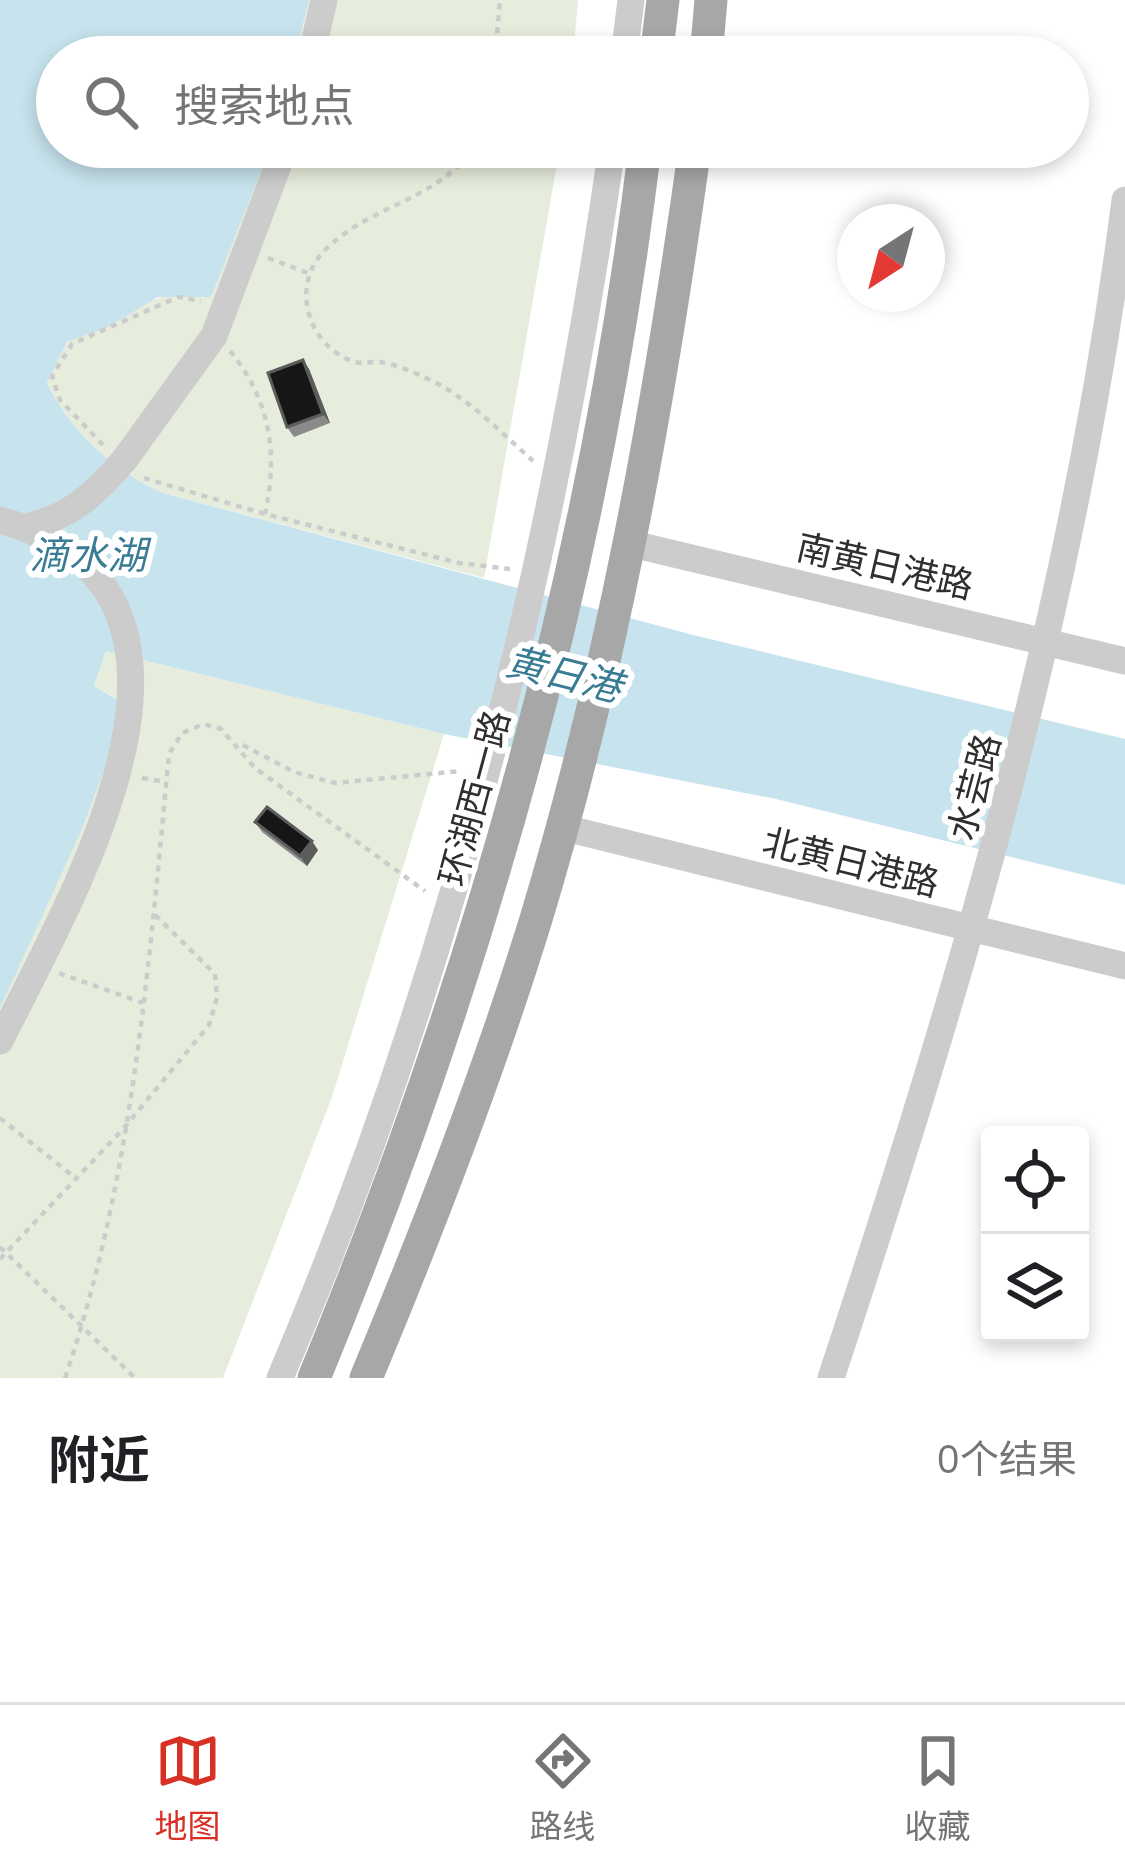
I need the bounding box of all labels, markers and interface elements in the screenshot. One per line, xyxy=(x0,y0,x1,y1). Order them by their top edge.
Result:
search box xyxy=(36,36,1089,168)
icon: search xyxy=(78,69,144,135)
text: 搜索地点 xyxy=(174,76,354,134)
north arrow xyxy=(837,204,945,312)
street label: 南黄日港路 xyxy=(792,522,978,609)
water label: 滴水湖 xyxy=(29,529,152,580)
water label: 黄日港 xyxy=(501,635,632,714)
street label: 环湖西一路 xyxy=(428,705,520,891)
street label: 水芸路 xyxy=(937,729,1010,845)
street label: 北黄日港路 xyxy=(758,817,944,906)
map controls xyxy=(981,1126,1089,1342)
button: locate xyxy=(981,1126,1089,1234)
button: layers xyxy=(981,1234,1089,1342)
text: 附近 xyxy=(48,1426,150,1492)
text: 0个结果 xyxy=(937,1433,1077,1484)
tab: 地图 xyxy=(155,1728,221,1848)
tab: 路线 xyxy=(530,1728,596,1848)
tab: 收藏 xyxy=(905,1728,971,1848)

